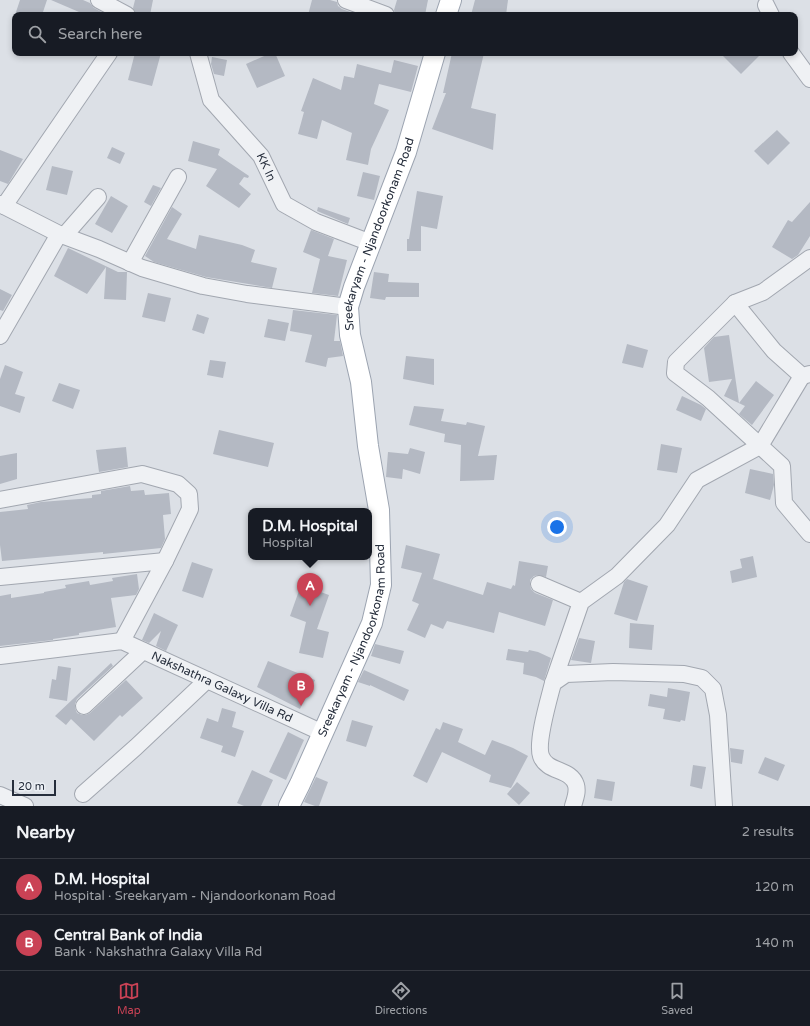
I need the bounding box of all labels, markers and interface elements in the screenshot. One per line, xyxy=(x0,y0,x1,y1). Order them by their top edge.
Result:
search box xyxy=(12,12,798,56)
icon: search xyxy=(26,23,48,45)
text: Search here xyxy=(58,25,142,43)
street label: Sreekaryam - Njandoorkonam Road xyxy=(341,136,417,331)
street label: KK ln xyxy=(254,151,279,183)
popup xyxy=(248,508,372,560)
text: D.M. Hospital xyxy=(262,517,358,535)
your location xyxy=(547,517,567,537)
text: Hospital xyxy=(262,535,313,551)
street label: Sreekaryam - Njandoorkonam Road xyxy=(315,544,388,739)
pin: A xyxy=(297,573,323,606)
street label: Nakshathra Galaxy Villa Rd xyxy=(149,648,295,725)
pin: B xyxy=(288,673,314,706)
scale bar xyxy=(12,778,56,797)
text: 20 m xyxy=(18,780,45,793)
text: Nearby xyxy=(16,822,75,843)
text: 2 results xyxy=(742,824,794,840)
text: D.M. Hospital xyxy=(54,870,150,888)
text: A xyxy=(24,879,34,895)
text: 120 m xyxy=(754,879,794,895)
text: Hospital · Sreekaryam - Njandoorkonam Road xyxy=(54,888,336,904)
text: Central Bank of India xyxy=(54,926,203,944)
text: B xyxy=(24,935,34,951)
text: 140 m xyxy=(754,935,794,951)
text: Bank · Nakshathra Galaxy Villa Rd xyxy=(54,944,262,960)
tab: Map xyxy=(117,980,141,1017)
tab: Directions xyxy=(375,980,427,1017)
tab: Saved xyxy=(661,980,693,1017)

